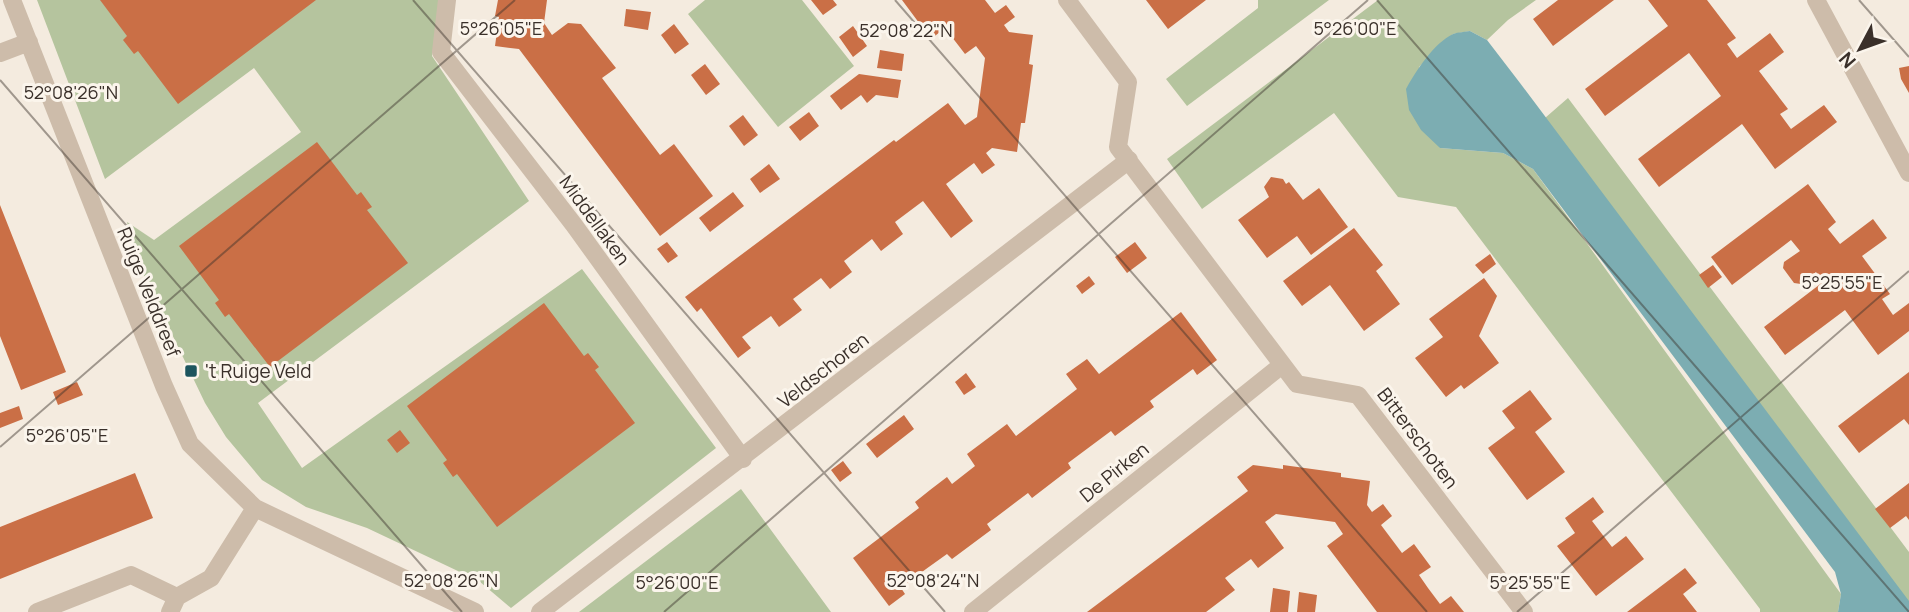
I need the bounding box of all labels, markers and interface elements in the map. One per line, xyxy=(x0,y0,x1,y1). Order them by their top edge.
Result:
north arrow xyxy=(1825,14,1895,84)
text: 5°26'05"E xyxy=(460,16,542,40)
text: 5°26'00"E xyxy=(1313,16,1397,40)
text: 52°08'22"N xyxy=(859,18,953,42)
text: N xyxy=(1833,46,1861,74)
text: 52°08'26"N xyxy=(24,80,118,104)
street label: Middellaken xyxy=(554,170,636,270)
street label: Ruige Velddreef xyxy=(111,223,187,361)
text: 5°25'55"E xyxy=(1801,270,1883,294)
street label: Veldschoren xyxy=(772,326,874,414)
place label: 't Ruige Veld xyxy=(205,358,311,384)
marker: 't Ruige Veld xyxy=(183,363,199,379)
street label: Bitterschoten xyxy=(1371,382,1465,494)
text: 5°26'05"E xyxy=(26,423,108,447)
street label: De Pirken xyxy=(1074,436,1154,508)
text: 52°08'26"N xyxy=(404,568,498,592)
text: 52°08'24"N xyxy=(887,568,979,592)
text: 5°26'00"E xyxy=(635,570,719,594)
text: 5°25'55"E xyxy=(1489,570,1571,594)

